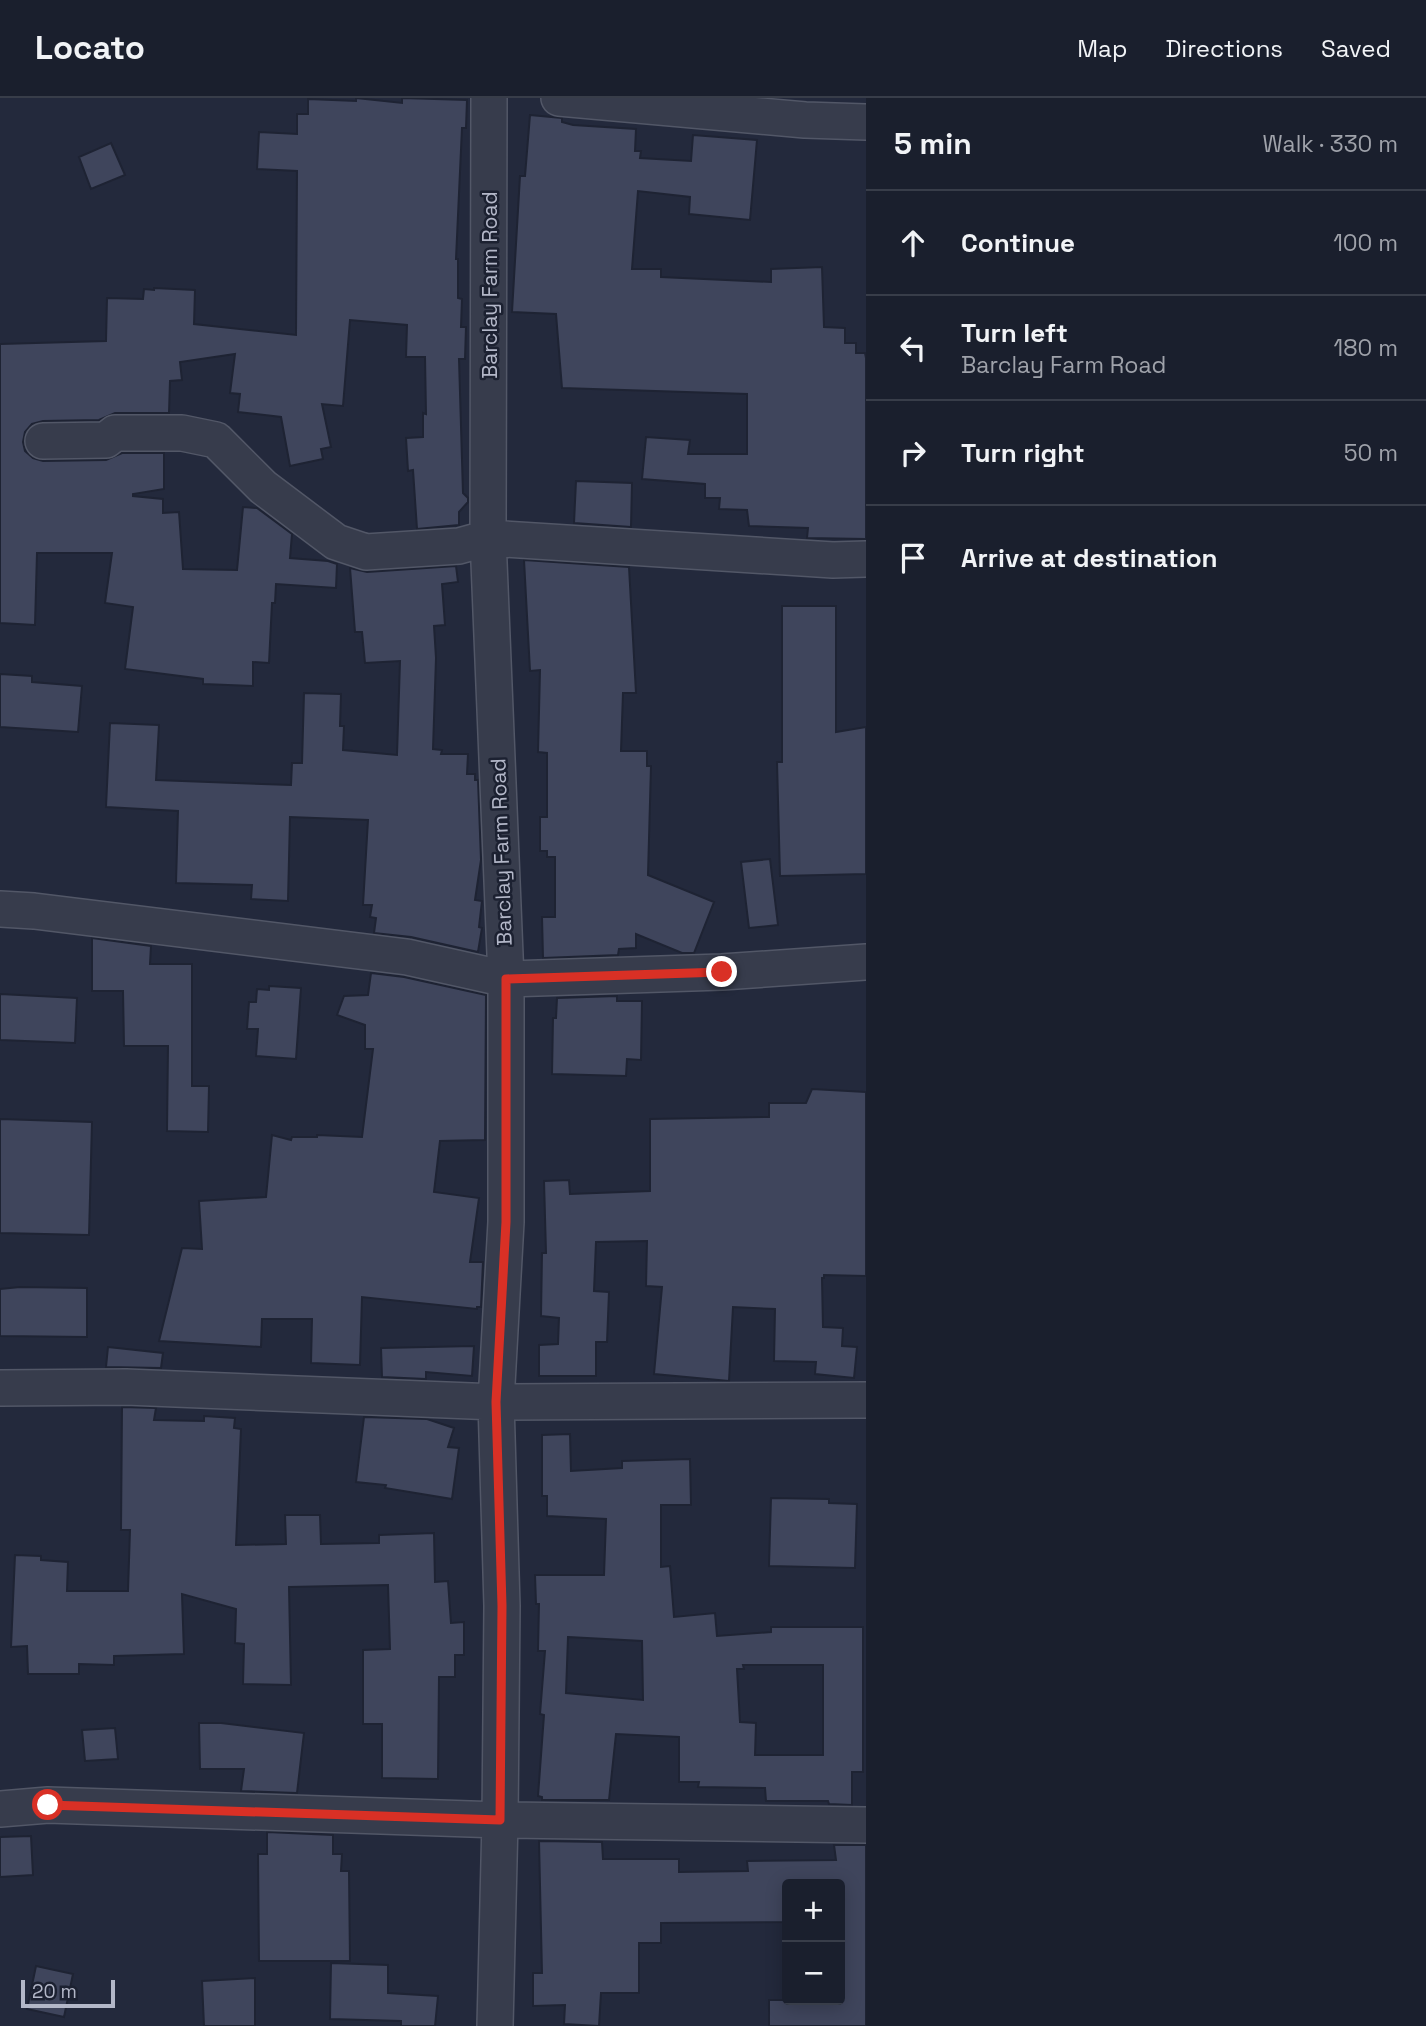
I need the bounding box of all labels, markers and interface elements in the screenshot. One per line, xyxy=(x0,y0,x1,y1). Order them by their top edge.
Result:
text: Locato xyxy=(35,27,145,69)
text: Map xyxy=(1077,33,1127,64)
text: Directions xyxy=(1165,33,1283,64)
text: Saved xyxy=(1321,33,1391,64)
text: 5 min xyxy=(894,124,972,163)
text: Walk · 330 m xyxy=(1263,129,1398,159)
street label: Barclay Farm Road xyxy=(476,191,503,379)
icon: ahead xyxy=(894,224,932,262)
text: Continue xyxy=(961,226,1075,260)
text: 100 m xyxy=(1333,228,1398,258)
text: Turn left xyxy=(961,316,1068,350)
icon: left xyxy=(894,329,932,367)
text: 180 m xyxy=(1334,333,1398,363)
text: Barclay Farm Road xyxy=(961,350,1166,380)
icon: right xyxy=(894,434,932,472)
text: Turn right xyxy=(961,436,1085,470)
text: 50 m xyxy=(1344,438,1398,468)
icon: arrive xyxy=(894,539,932,577)
text: Arrive at destination xyxy=(961,541,1218,575)
street label: Barclay Farm Road xyxy=(484,758,518,946)
route end xyxy=(706,956,737,987)
route start xyxy=(32,1789,63,1820)
map controls xyxy=(782,1879,845,2005)
button: + xyxy=(782,1879,845,1942)
button: − xyxy=(782,1942,845,2005)
scale bar xyxy=(21,1977,116,2009)
text: 20 m xyxy=(32,1979,77,2004)

